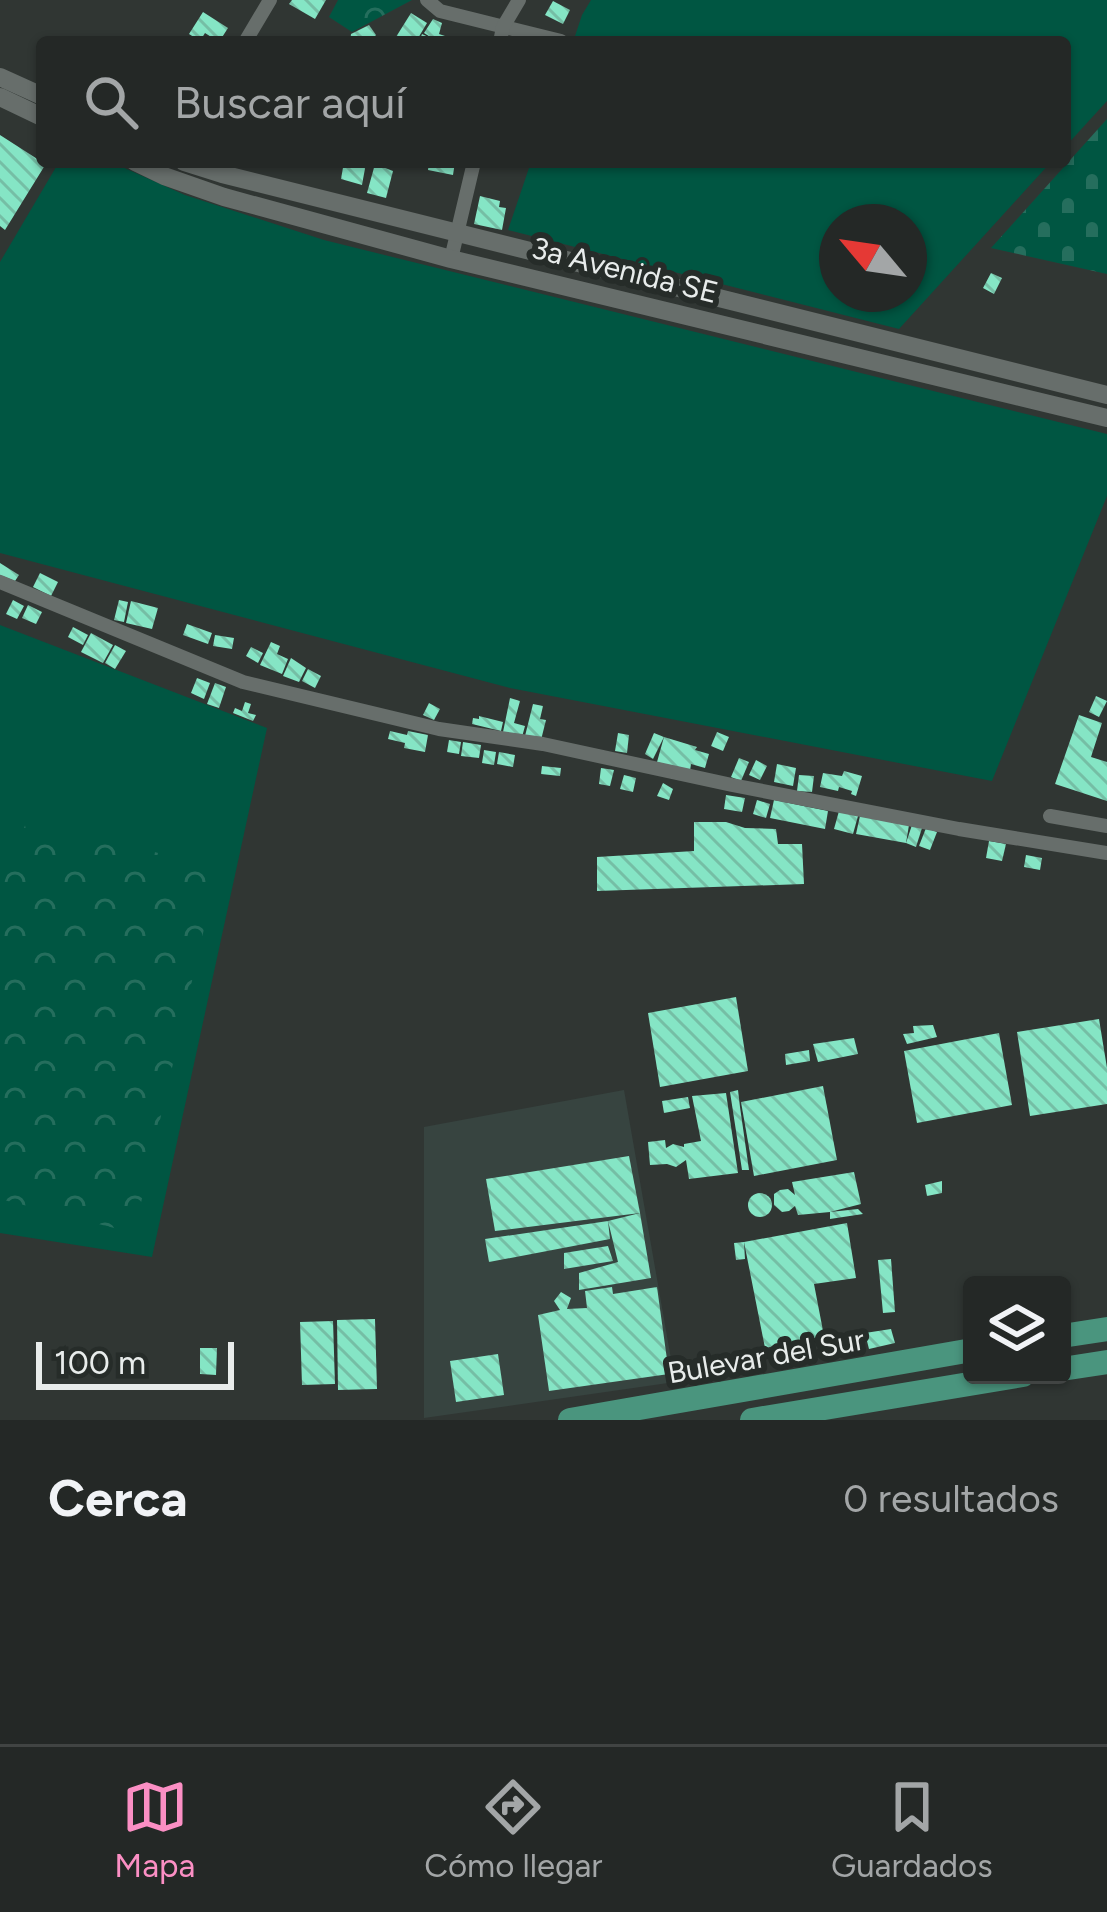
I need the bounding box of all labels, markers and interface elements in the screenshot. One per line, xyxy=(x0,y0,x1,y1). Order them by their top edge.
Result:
search box xyxy=(36,36,1071,168)
icon: search xyxy=(78,69,144,135)
text: Buscar aquí xyxy=(174,75,406,129)
north arrow xyxy=(819,204,927,312)
street label: 3a Avenida SE xyxy=(528,229,722,311)
map controls xyxy=(963,1276,1071,1384)
button: layers xyxy=(963,1276,1071,1384)
street label: Bulevar del Sur xyxy=(665,1321,867,1391)
scale bar xyxy=(36,1336,234,1389)
text: 100 m xyxy=(54,1343,146,1382)
text: Cerca xyxy=(48,1468,188,1529)
text: 0 resultados xyxy=(843,1475,1059,1522)
tab: Mapa xyxy=(114,1774,195,1885)
tab: Cómo llegar xyxy=(424,1774,602,1885)
tab: Guardados xyxy=(831,1774,993,1885)

